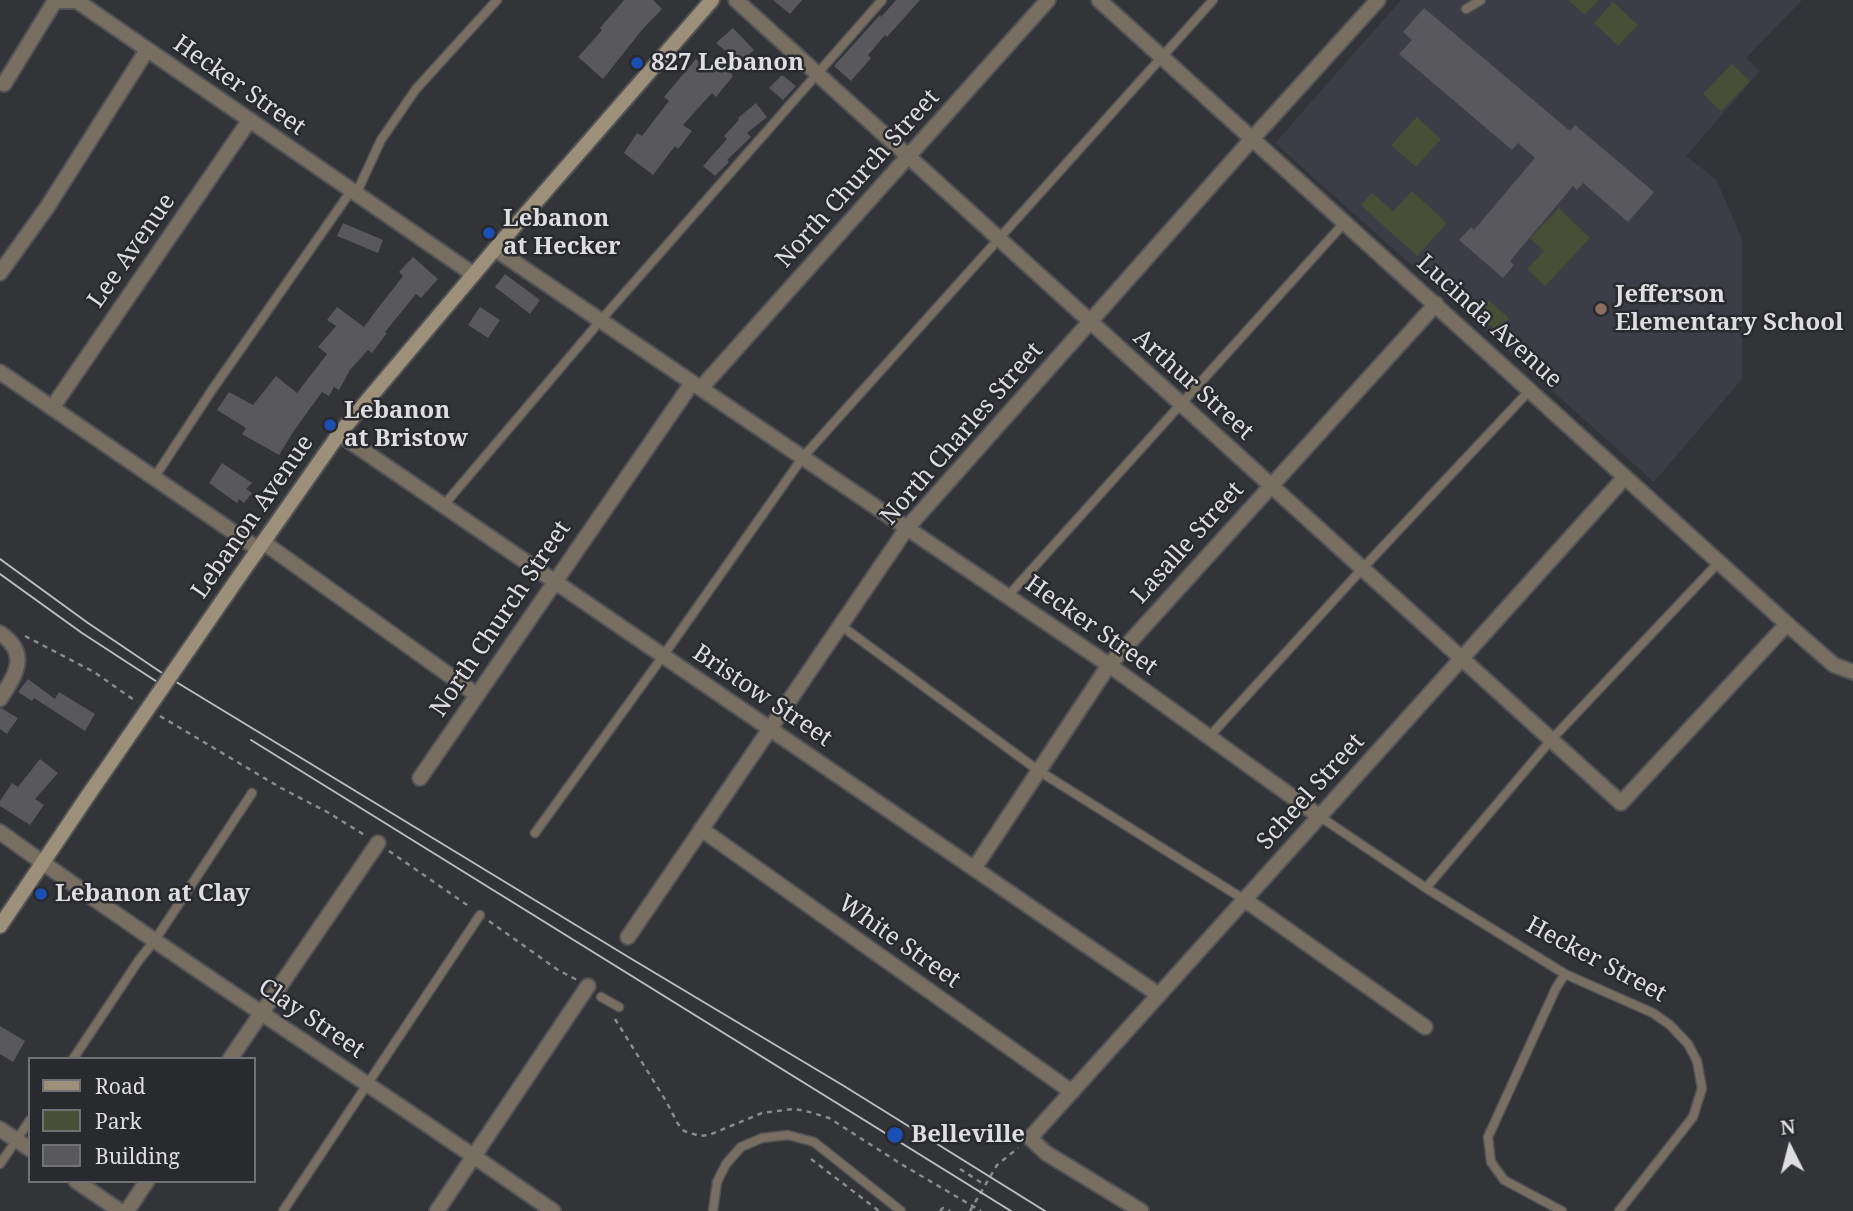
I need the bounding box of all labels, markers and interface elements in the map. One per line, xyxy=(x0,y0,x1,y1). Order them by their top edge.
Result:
street label: Hecker Street xyxy=(167,30,311,142)
place label: 827 Lebanon xyxy=(651,49,804,77)
marker: 827 Lebanon xyxy=(629,55,645,71)
street label: North Church Street xyxy=(770,84,946,274)
street label: Lee Avenue xyxy=(82,188,182,314)
place label: Lebanon at Hecker xyxy=(503,205,620,261)
marker: Lebanon at Hecker xyxy=(481,225,497,241)
street label: Lucinda Avenue xyxy=(1410,249,1568,395)
place label: Jefferson Elementary School xyxy=(1615,281,1844,337)
marker: Jefferson Elementary School xyxy=(1593,301,1609,317)
street label: Arthur Street xyxy=(1127,324,1259,446)
street label: North Charles Street xyxy=(875,337,1049,531)
place label: Lebanon at Bristow xyxy=(344,397,468,453)
marker: Lebanon at Bristow xyxy=(322,417,338,433)
street label: Lebanon Avenue xyxy=(186,430,320,604)
street label: Lasalle Street xyxy=(1126,476,1250,610)
street label: North Church Street xyxy=(425,516,577,722)
street label: Hecker Street xyxy=(1019,570,1163,682)
street label: Bristow Street xyxy=(687,639,837,753)
street label: Scheel Street xyxy=(1251,728,1371,856)
place label: Lebanon at Clay xyxy=(55,880,250,908)
marker: Lebanon at Clay xyxy=(33,886,49,902)
street label: White Street xyxy=(832,889,966,995)
street label: Hecker Street xyxy=(1521,911,1671,1009)
street label: Clay Street xyxy=(252,973,370,1065)
legend xyxy=(28,1057,256,1183)
text: Road xyxy=(95,1072,146,1100)
text: Park xyxy=(95,1107,142,1135)
north arrow xyxy=(1755,1113,1825,1183)
text: N xyxy=(1779,1113,1797,1141)
place label: Belleville xyxy=(911,1121,1025,1149)
marker: Belleville xyxy=(885,1125,905,1145)
text: Building xyxy=(95,1142,180,1170)

